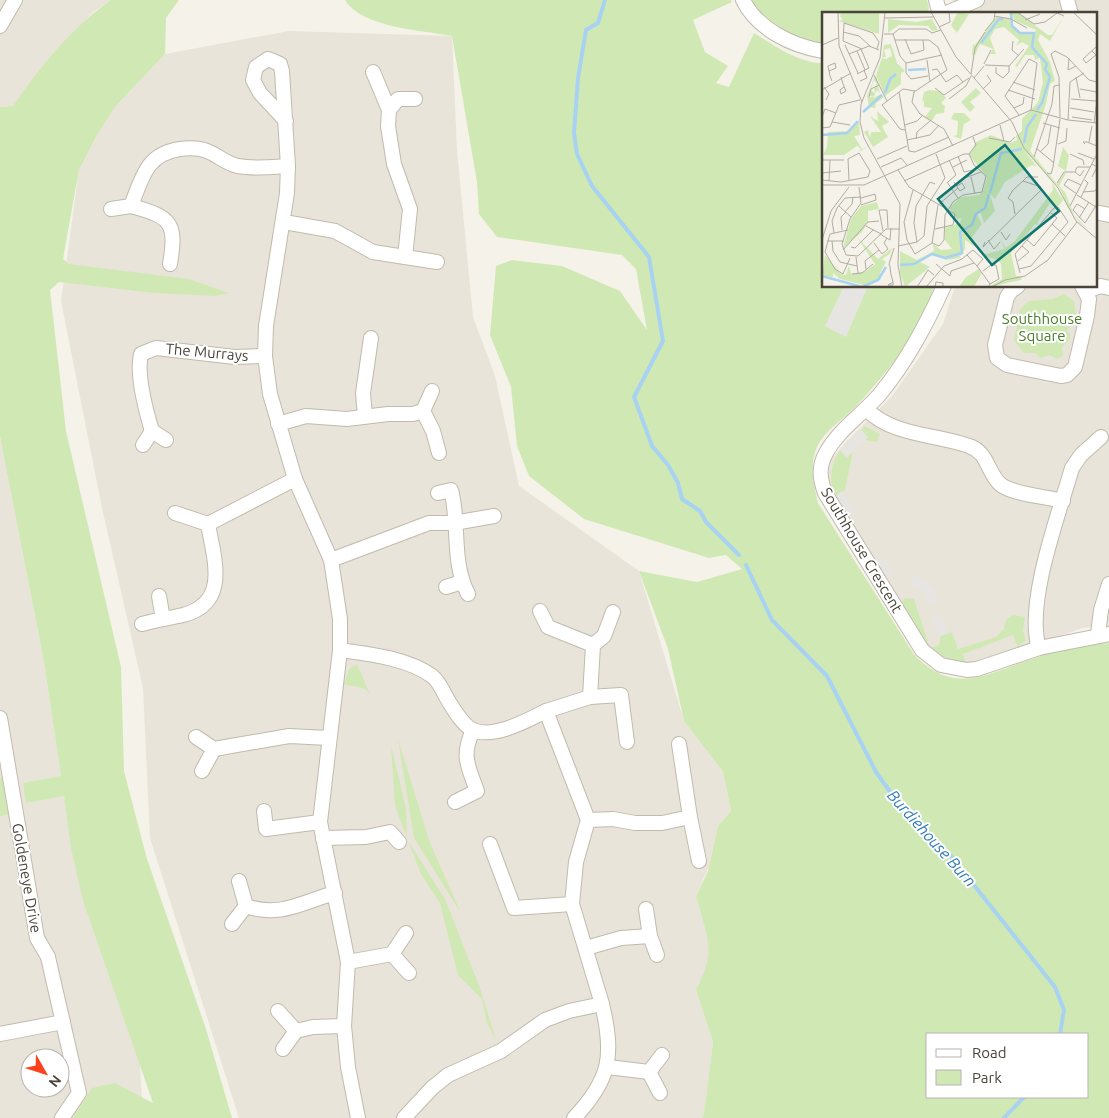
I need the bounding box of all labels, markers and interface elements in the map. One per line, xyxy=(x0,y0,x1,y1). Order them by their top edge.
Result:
inset map xyxy=(822,12,1096,288)
park label: Southhouse Square xyxy=(1002,310,1082,344)
street label: The Murrays xyxy=(165,340,249,364)
street label: Southhouse Crescent xyxy=(818,484,906,616)
water label: Burdiehouse Burn xyxy=(884,786,980,890)
street label: Goldeneye Drive xyxy=(9,822,45,934)
legend xyxy=(926,1033,1089,1098)
text: Road xyxy=(972,1044,1007,1061)
north arrow xyxy=(20,1048,70,1098)
text: Park xyxy=(972,1069,1002,1086)
text: N xyxy=(46,1072,65,1090)

